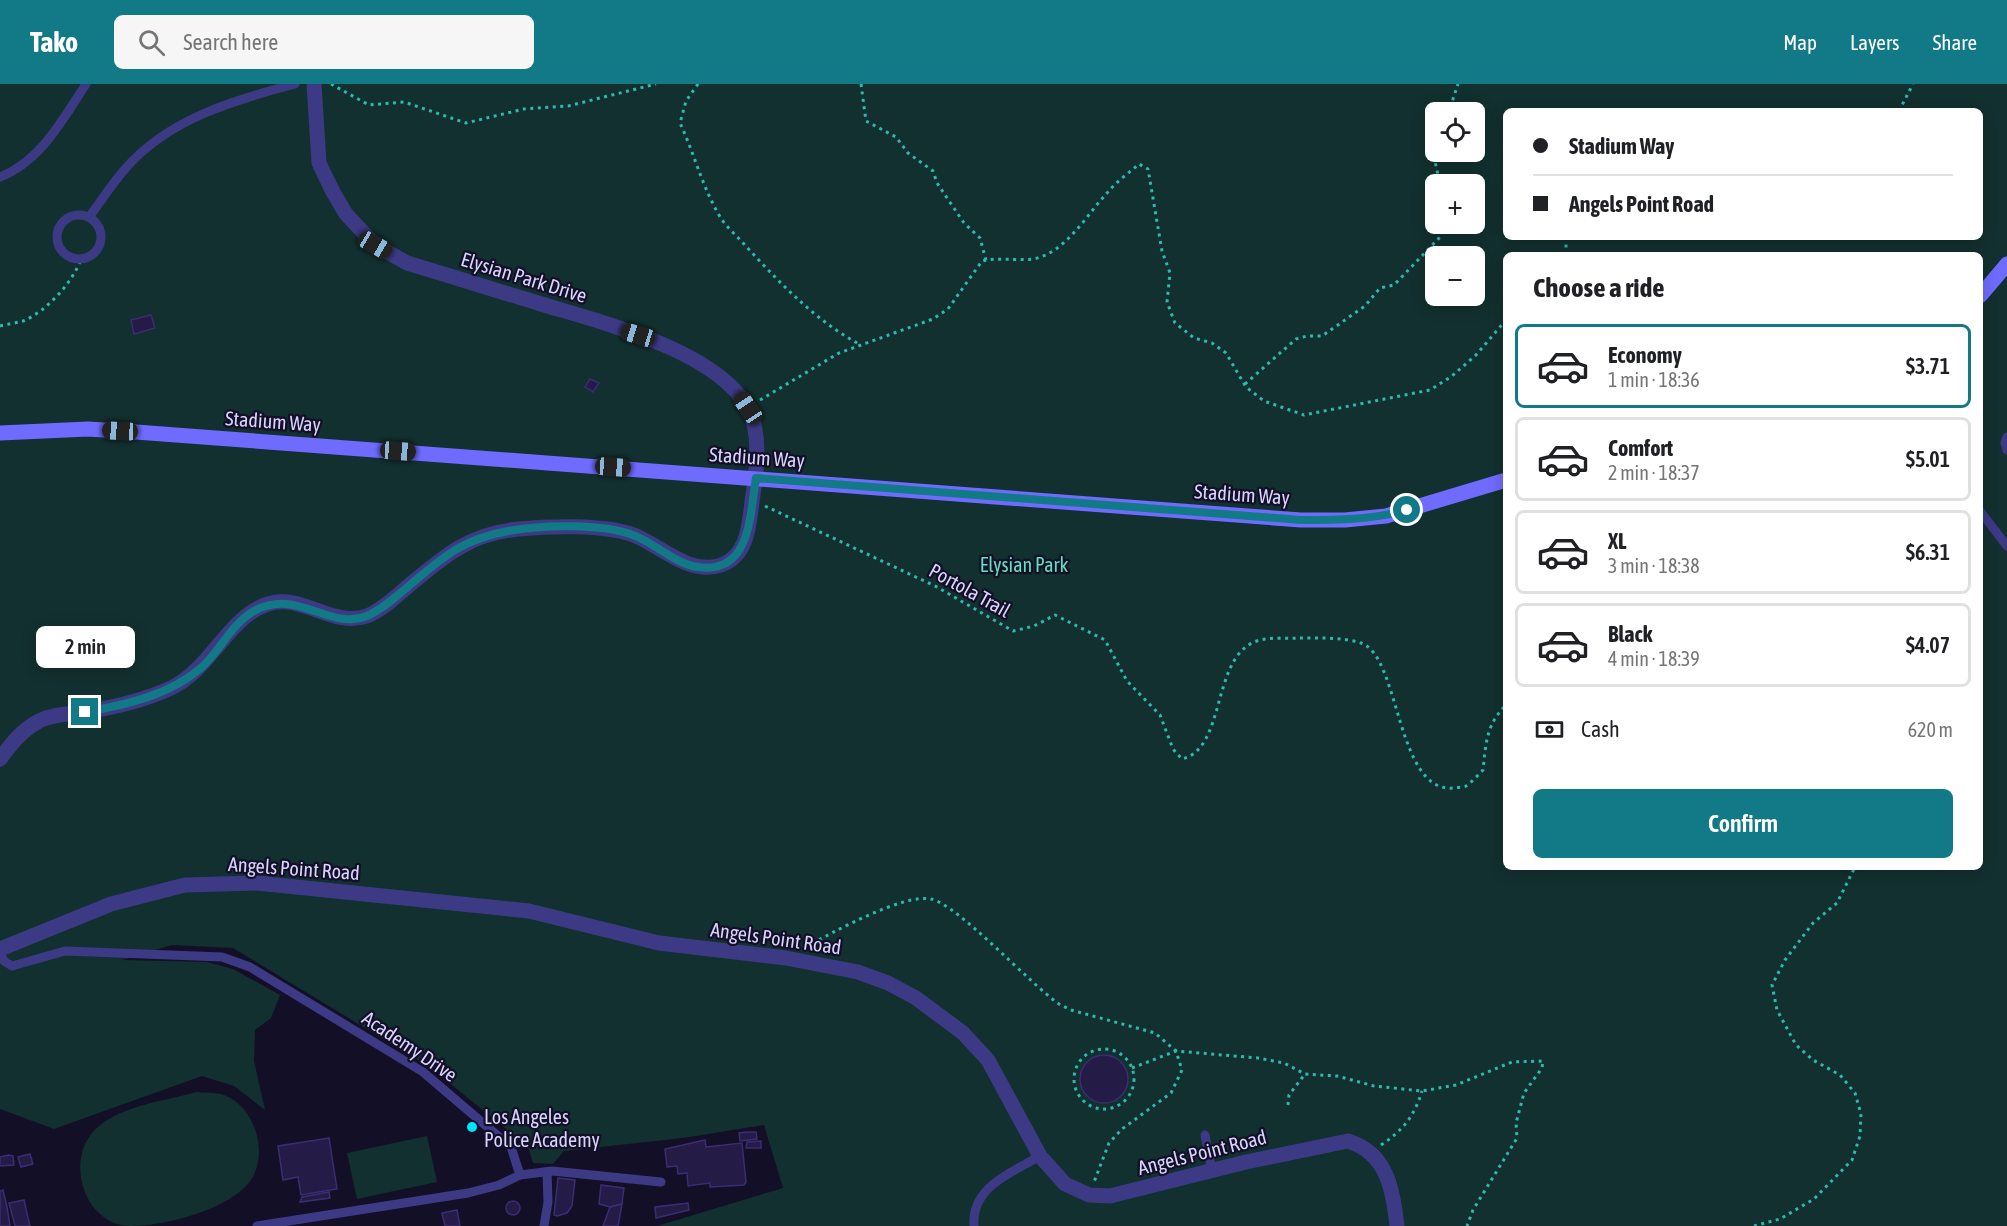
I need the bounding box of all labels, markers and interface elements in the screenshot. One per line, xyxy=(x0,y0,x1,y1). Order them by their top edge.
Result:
search box xyxy=(114,15,534,69)
text: Tako xyxy=(30,26,78,58)
icon: search xyxy=(135,26,168,59)
text: Search here xyxy=(183,29,278,55)
text: Map xyxy=(1783,30,1817,54)
text: Layers xyxy=(1850,30,1900,54)
text: Share xyxy=(1933,30,1977,54)
map controls xyxy=(1425,102,1485,306)
button: locate xyxy=(1425,102,1485,162)
text: Stadium Way xyxy=(1569,133,1674,159)
button: + xyxy=(1425,174,1485,234)
text: Angels Point Road xyxy=(1569,191,1714,217)
car xyxy=(355,228,395,262)
button: − xyxy=(1425,246,1485,306)
street label: Elysian Park Drive xyxy=(458,247,590,307)
text: Choose a ride xyxy=(1533,272,1665,303)
car xyxy=(618,321,658,349)
icon: car xyxy=(1536,339,1590,393)
text: Economy xyxy=(1608,342,1682,368)
text: $3.71 xyxy=(1906,353,1950,379)
text: 1 min · 18:36 xyxy=(1608,368,1700,391)
car xyxy=(730,388,766,428)
street label: Stadium Way xyxy=(224,406,322,436)
car xyxy=(102,421,138,441)
icon: car xyxy=(1536,432,1590,486)
text: Comfort xyxy=(1608,435,1673,461)
car xyxy=(379,441,417,461)
street label: Stadium Way xyxy=(708,442,806,472)
text: $5.01 xyxy=(1906,446,1950,472)
car xyxy=(594,457,632,477)
text: 2 min · 18:37 xyxy=(1608,461,1700,484)
street label: Stadium Way xyxy=(1193,479,1291,509)
route start xyxy=(1393,496,1420,523)
icon: car xyxy=(1536,525,1590,579)
text: XL xyxy=(1608,528,1626,554)
text: $6.31 xyxy=(1906,539,1950,565)
park label: Elysian Park xyxy=(980,553,1069,576)
text: 3 min · 18:38 xyxy=(1608,554,1700,577)
street label: Portola Trail xyxy=(925,558,1015,622)
icon: car xyxy=(1536,618,1590,672)
text: Black xyxy=(1608,621,1652,647)
callout: 2 min xyxy=(36,625,134,667)
text: $4.07 xyxy=(1906,632,1950,658)
text: 2 min xyxy=(65,635,106,658)
text: 4 min · 18:39 xyxy=(1608,647,1700,670)
route end xyxy=(71,698,98,725)
icon: cash xyxy=(1533,713,1566,746)
text: Cash xyxy=(1581,716,1620,742)
text: 620 m xyxy=(1908,718,1953,741)
button: Confirm xyxy=(1533,789,1953,858)
street label: Angels Point Road xyxy=(227,852,361,884)
street label: Angels Point Road xyxy=(709,917,843,959)
street label: Academy Drive xyxy=(358,1006,462,1086)
place label: Los Angeles Police Academy xyxy=(484,1105,600,1151)
marker: Los Angeles Police Academy xyxy=(465,1120,479,1134)
street label: Angels Point Road xyxy=(1135,1125,1269,1179)

